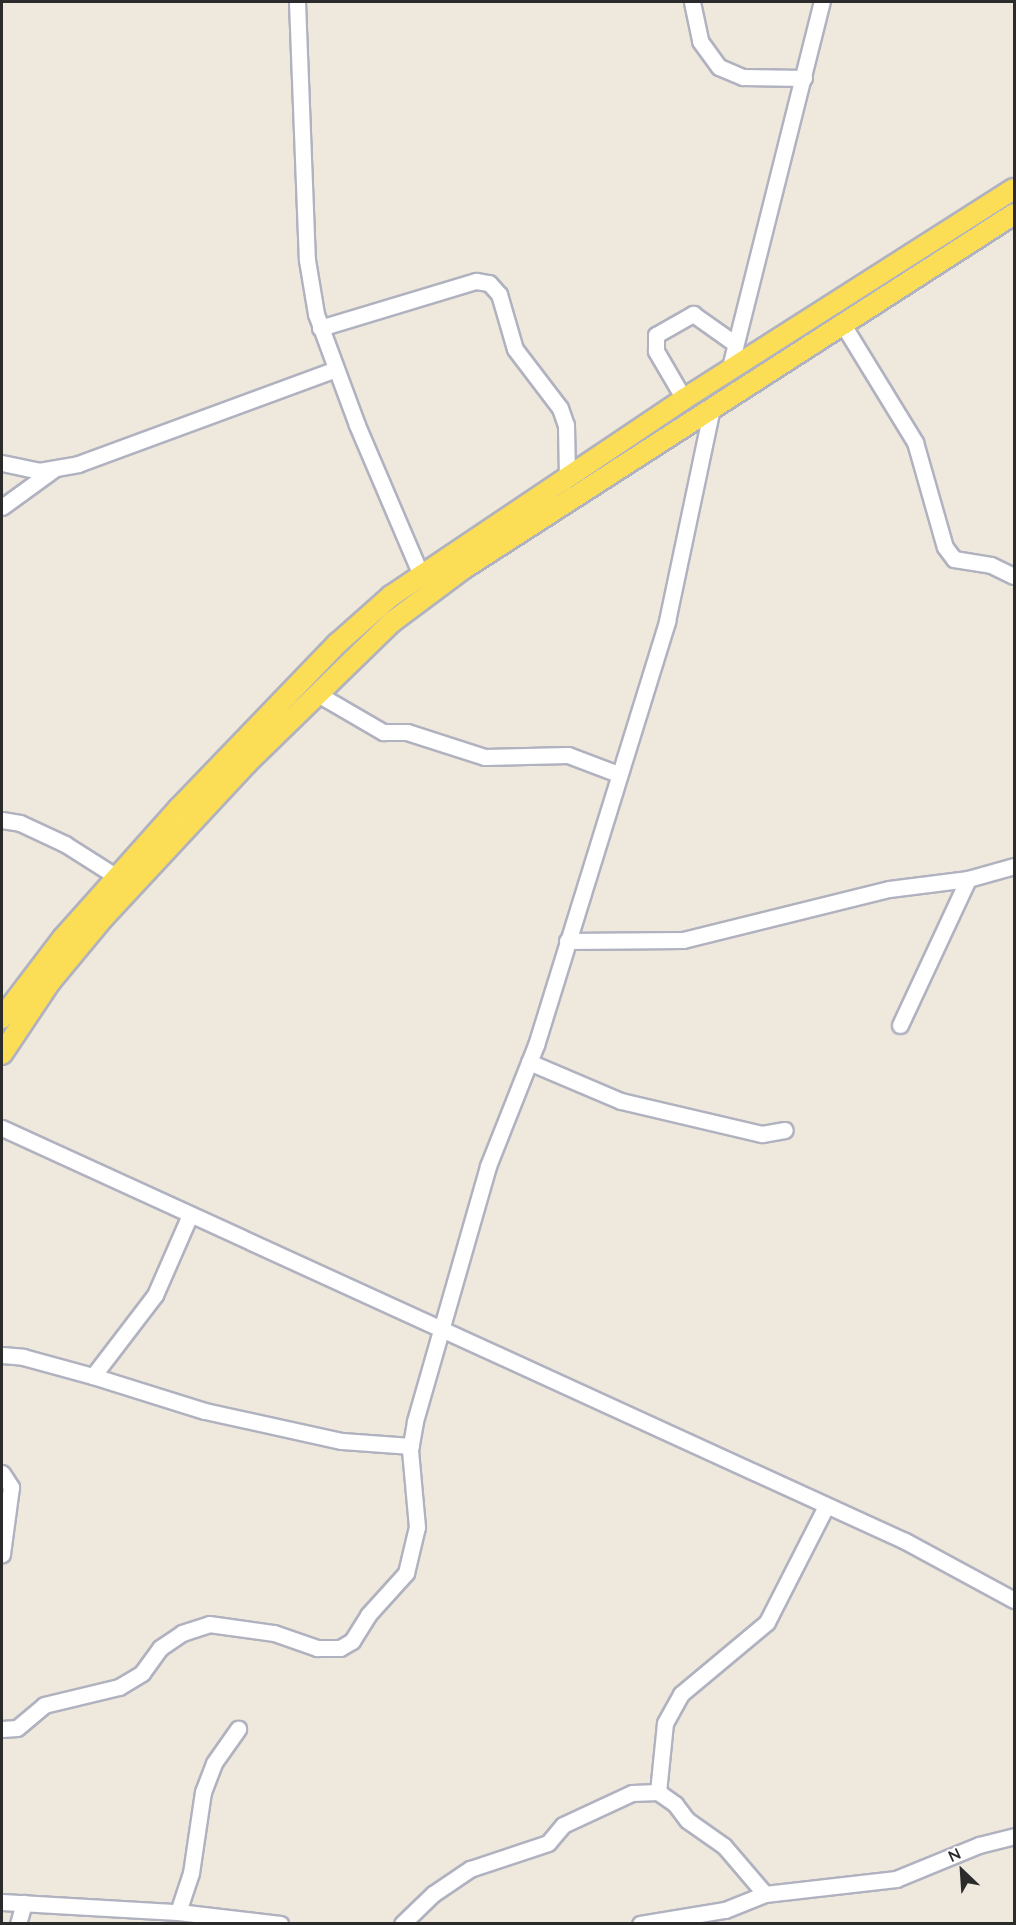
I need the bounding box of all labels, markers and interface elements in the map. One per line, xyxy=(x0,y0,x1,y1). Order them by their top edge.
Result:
north arrow xyxy=(932,1841,992,1901)
text: N xyxy=(945,1843,964,1866)

